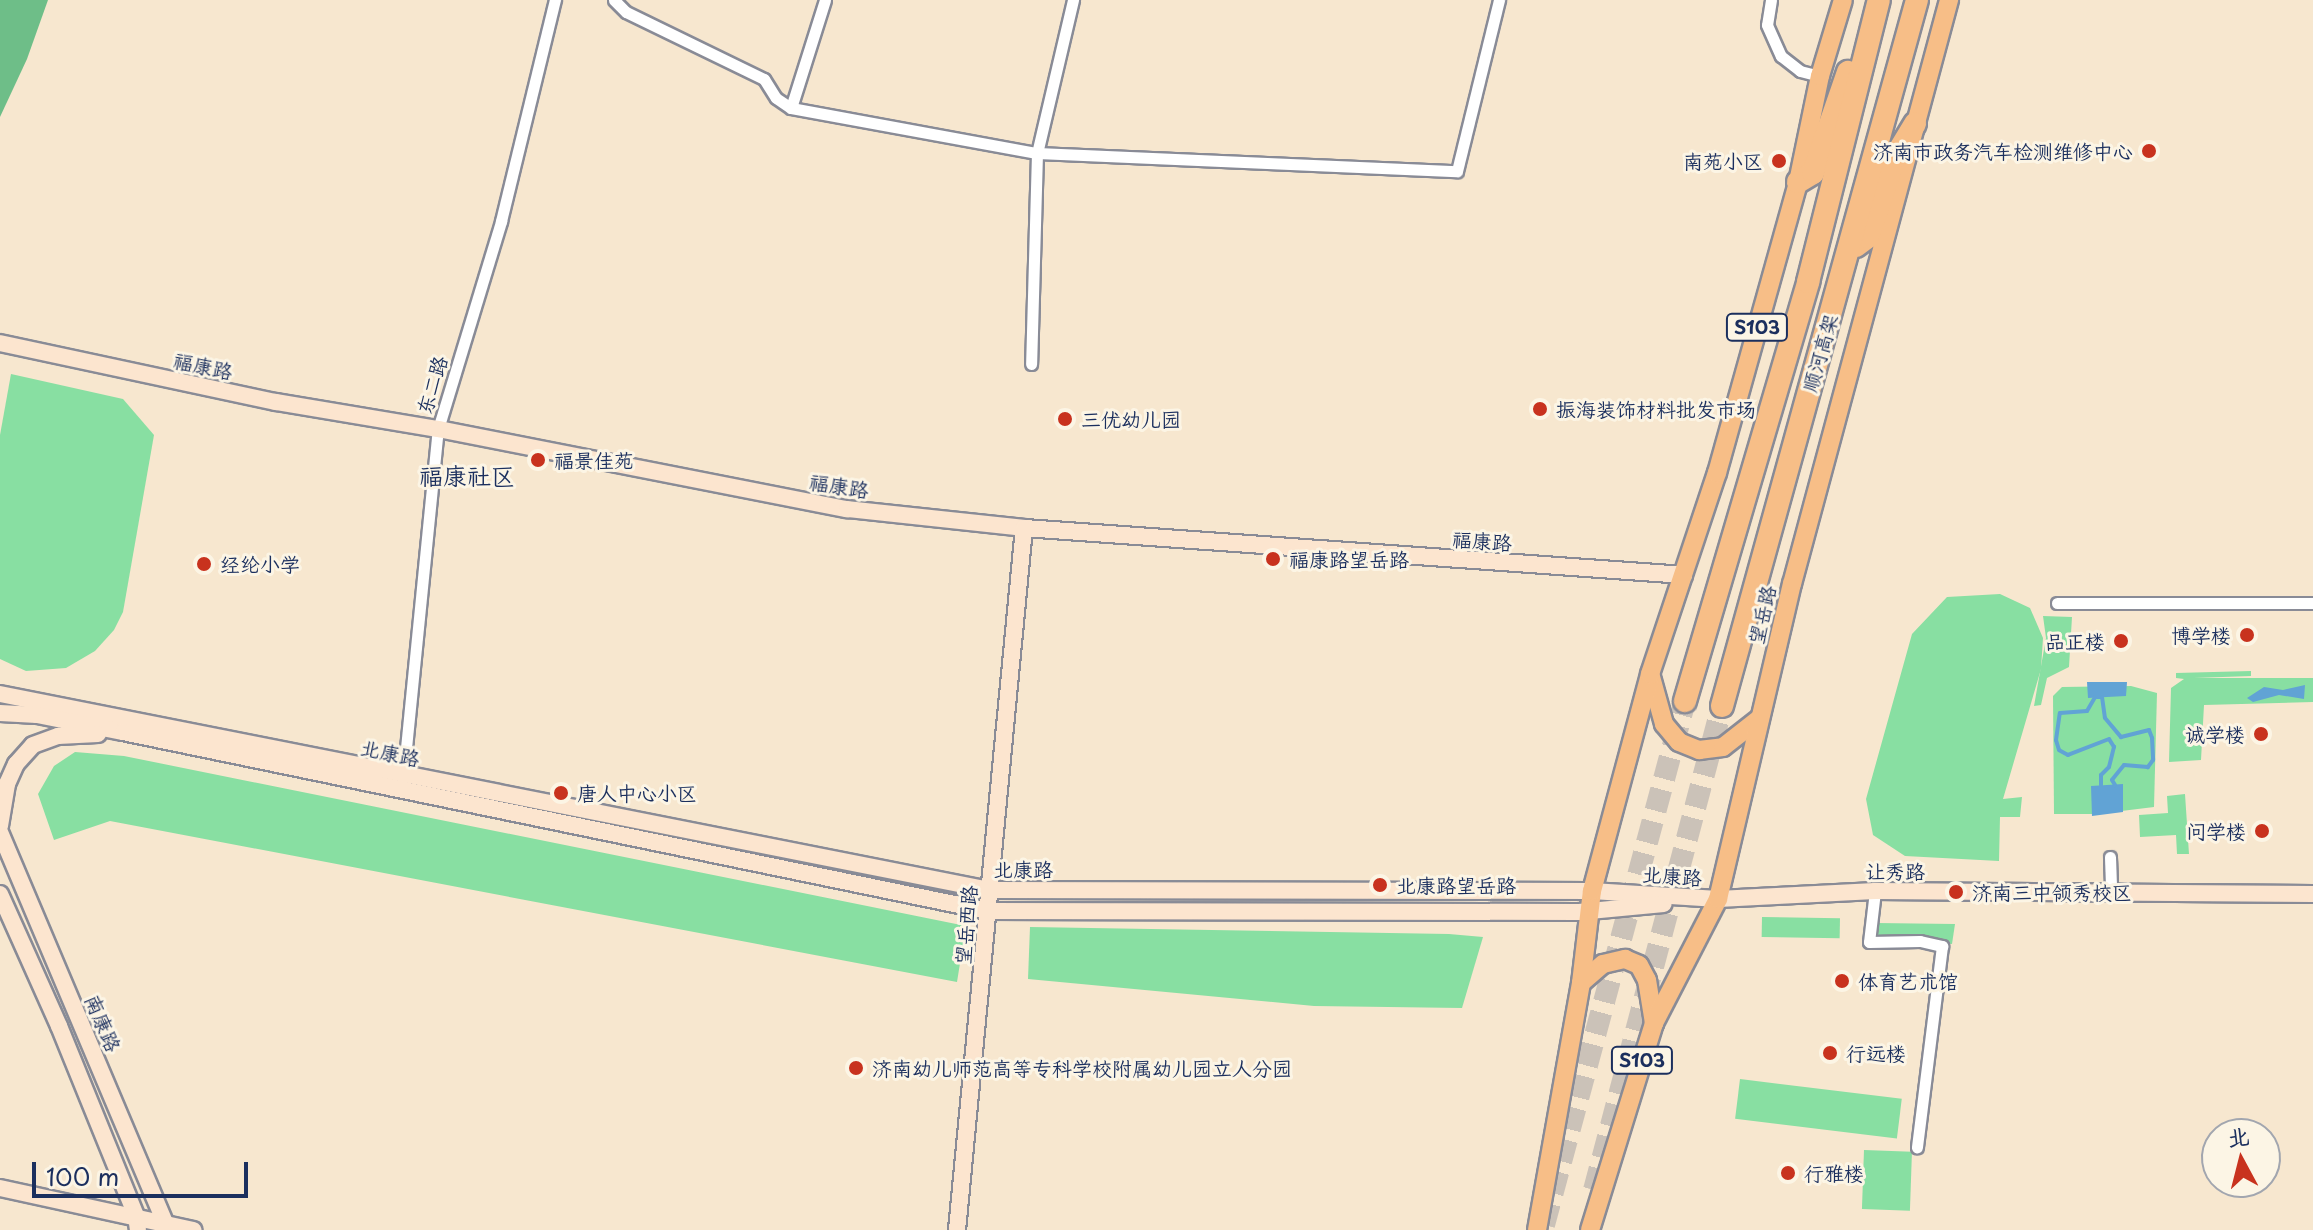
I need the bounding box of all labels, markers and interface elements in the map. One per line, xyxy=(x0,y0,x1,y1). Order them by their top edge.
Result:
place label: 济南市政务汽车检测维修中心 xyxy=(1873,139,2133,163)
marker: 济南市政务汽车检测维修中心 xyxy=(2140,142,2158,160)
place label: 南苑小区 xyxy=(1683,149,1763,173)
marker: 南苑小区 xyxy=(1770,152,1788,170)
street label: 顺河高架 xyxy=(1797,311,1843,395)
road number: S103 xyxy=(1725,313,1789,341)
street label: 福康路 xyxy=(171,348,235,384)
street label: 东二路 xyxy=(412,353,452,417)
place label: 振海装饰材料批发市场 xyxy=(1556,397,1756,421)
marker: 振海装饰材料批发市场 xyxy=(1531,400,1549,418)
place label: 三优幼儿园 xyxy=(1081,407,1181,431)
marker: 三优幼儿园 xyxy=(1056,410,1074,428)
place label: 福景佳苑 xyxy=(554,448,634,472)
marker: 福景佳苑 xyxy=(529,451,547,469)
district label: 福康社区 xyxy=(419,462,515,490)
street label: 福康路 xyxy=(807,469,871,503)
street label: 福康路 xyxy=(1451,527,1513,555)
place label: 福康路望岳路 xyxy=(1289,547,1409,571)
marker: 福康路望岳路 xyxy=(1264,550,1282,568)
place label: 经纶小学 xyxy=(220,552,300,576)
marker: 经纶小学 xyxy=(195,555,213,573)
street label: 望岳路 xyxy=(1744,583,1780,647)
place label: 博学楼 xyxy=(2171,623,2231,647)
marker: 博学楼 xyxy=(2238,626,2256,644)
place label: 品正楼 xyxy=(2045,629,2105,653)
marker: 品正楼 xyxy=(2112,632,2130,650)
place label: 诚学楼 xyxy=(2185,722,2245,746)
marker: 诚学楼 xyxy=(2252,725,2270,743)
street label: 北康路 xyxy=(358,735,422,771)
place label: 唐人中心小区 xyxy=(577,781,697,805)
marker: 唐人中心小区 xyxy=(552,784,570,802)
place label: 问学楼 xyxy=(2186,819,2246,843)
marker: 问学楼 xyxy=(2253,822,2271,840)
street label: 北康路 xyxy=(993,857,1053,881)
street label: 让秀路 xyxy=(1865,859,1925,883)
street label: 北康路 xyxy=(1641,862,1703,890)
place label: 北康路望岳路 xyxy=(1396,873,1516,897)
marker: 北康路望岳路 xyxy=(1371,876,1389,894)
place label: 济南三中领秀校区 xyxy=(1972,880,2132,904)
marker: 济南三中领秀校区 xyxy=(1947,883,1965,901)
street label: 望岳西路 xyxy=(951,884,981,966)
place label: 体育艺术馆 xyxy=(1858,969,1958,993)
marker: 体育艺术馆 xyxy=(1833,972,1851,990)
street label: 南康路 xyxy=(80,991,126,1055)
place label: 行远楼 xyxy=(1846,1041,1906,1065)
marker: 行远楼 xyxy=(1821,1044,1839,1062)
road number: S103 xyxy=(1610,1046,1674,1074)
place label: 济南幼儿师范高等专科学校附属幼儿园立人分园 xyxy=(872,1056,1292,1080)
marker: 济南幼儿师范高等专科学校附属幼儿园立人分园 xyxy=(847,1059,865,1077)
north arrow xyxy=(2201,1118,2281,1198)
text: 北 xyxy=(2225,1118,2251,1153)
scale bar xyxy=(36,1146,252,1196)
text: 100 m xyxy=(46,1158,119,1194)
place label: 行雅楼 xyxy=(1804,1161,1864,1185)
marker: 行雅楼 xyxy=(1779,1164,1797,1182)

